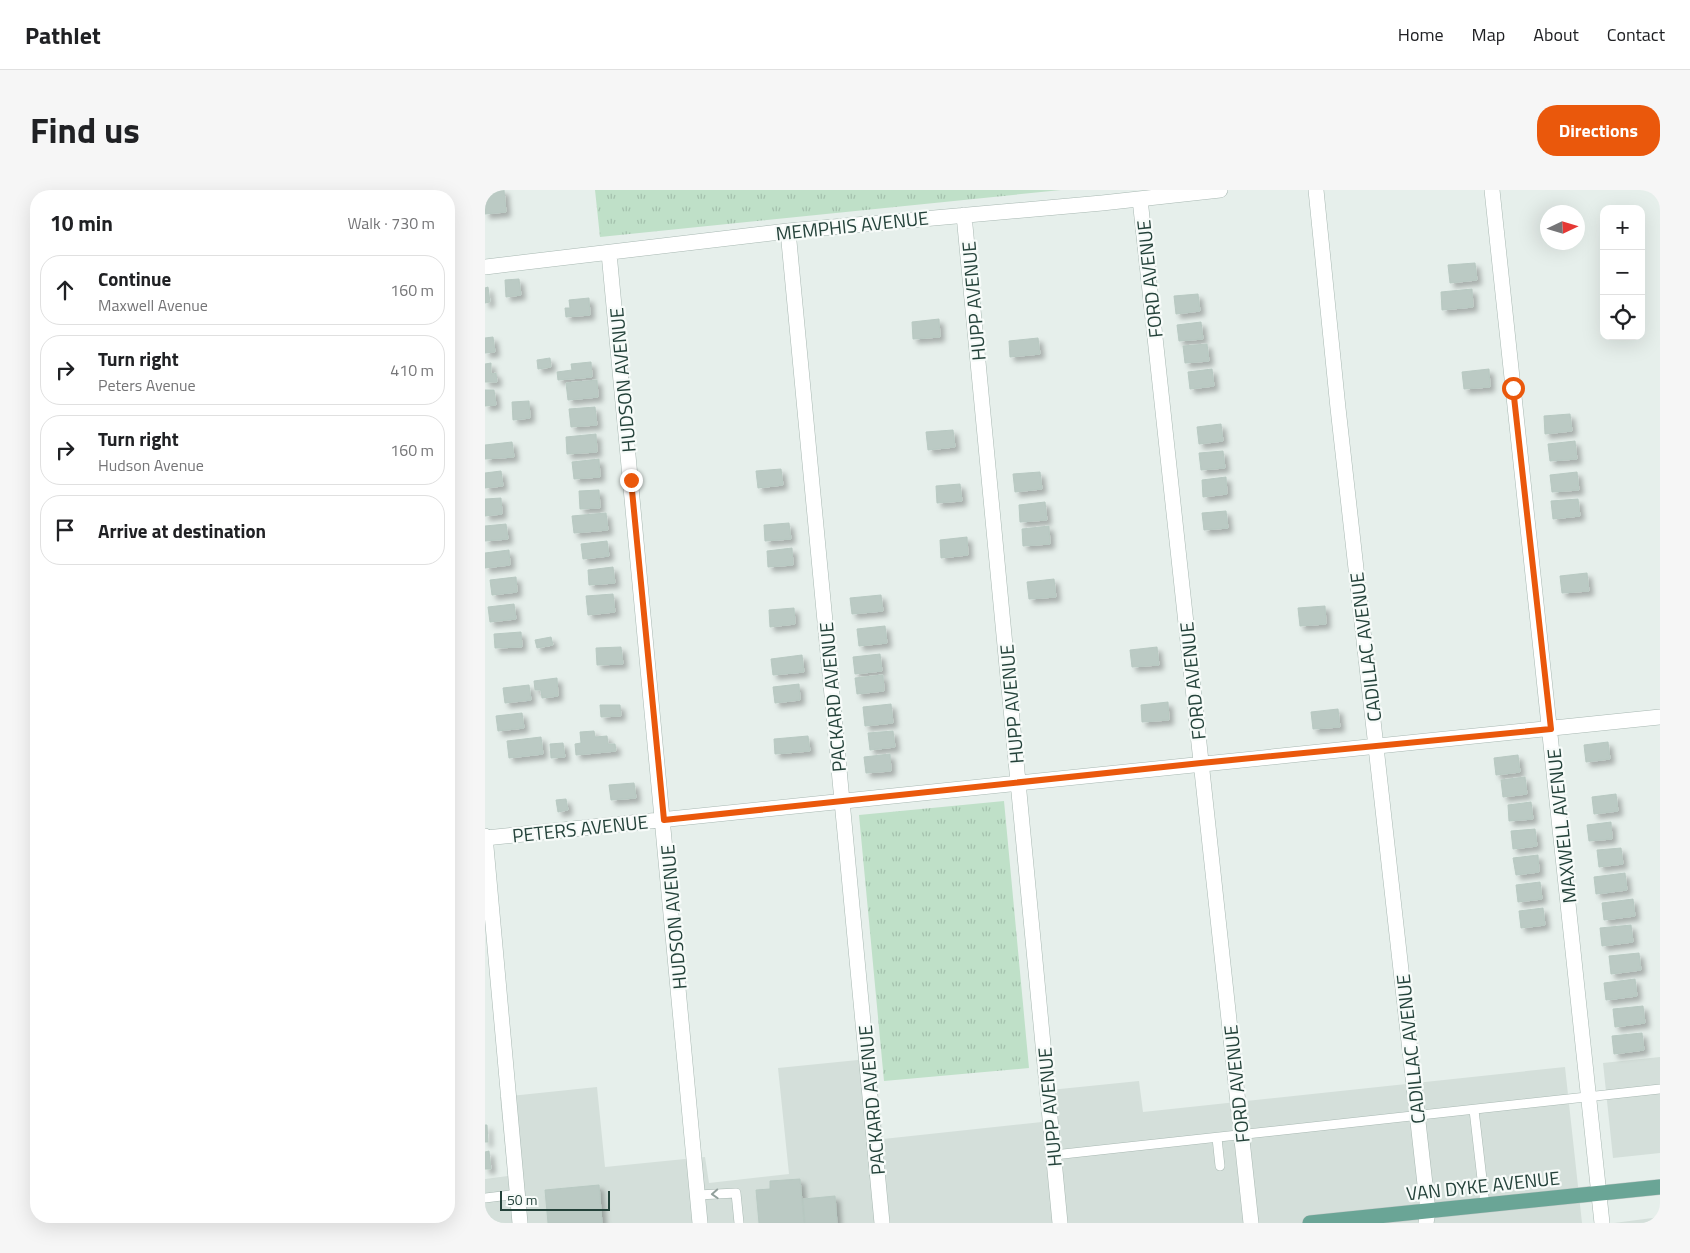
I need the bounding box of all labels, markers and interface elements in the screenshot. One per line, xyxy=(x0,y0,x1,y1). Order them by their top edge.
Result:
text: Pathlet xyxy=(25,17,101,53)
text: Home xyxy=(1398,21,1444,48)
text: Map xyxy=(1472,21,1505,48)
text: About xyxy=(1533,21,1579,48)
text: Contact xyxy=(1607,21,1665,48)
text: Find us xyxy=(30,103,140,157)
button: Directions xyxy=(1537,105,1660,156)
street label: MEMPHIS AVENUE xyxy=(774,203,930,247)
north arrow xyxy=(1540,205,1585,250)
map controls xyxy=(1600,205,1645,340)
button: + xyxy=(1600,205,1645,250)
text: 10 min xyxy=(50,207,113,239)
text: Walk · 730 m xyxy=(347,211,435,235)
street label: FORD AVENUE xyxy=(1128,219,1170,339)
street label: HUPP AVENUE xyxy=(953,240,993,362)
button: − xyxy=(1600,250,1645,295)
text: Continue xyxy=(98,264,171,293)
icon: ahead xyxy=(51,276,79,304)
text: 160 m xyxy=(390,278,434,302)
text: Maxwell Avenue xyxy=(98,293,208,317)
button: locate xyxy=(1600,295,1645,340)
street label: HUDSON AVENUE xyxy=(601,306,643,454)
text: Turn right xyxy=(98,344,179,373)
icon: right xyxy=(51,356,79,384)
text: 410 m xyxy=(390,358,434,382)
text: Peters Avenue xyxy=(98,373,196,397)
route start xyxy=(1502,377,1525,400)
text: Turn right xyxy=(98,424,179,453)
icon: right xyxy=(51,436,79,464)
text: 160 m xyxy=(390,438,434,462)
text: Hudson Avenue xyxy=(98,453,204,477)
route end xyxy=(620,469,643,492)
icon: arrive xyxy=(51,516,79,544)
text: Arrive at destination xyxy=(98,516,266,545)
street label: CADILLAC AVENUE xyxy=(1341,571,1389,723)
street label: PACKARD AVENUE xyxy=(811,621,853,773)
street label: FORD AVENUE xyxy=(1171,621,1213,741)
street label: HUPP AVENUE xyxy=(991,643,1031,765)
street label: MAXWELL AVENUE xyxy=(1538,747,1584,905)
street label: PETERS AVENUE xyxy=(511,806,649,850)
street label: HUDSON AVENUE xyxy=(652,843,694,991)
street label: CADILLAC AVENUE xyxy=(1388,973,1432,1125)
street label: PACKARD AVENUE xyxy=(850,1024,892,1176)
street label: FORD AVENUE xyxy=(1215,1024,1257,1144)
street label: HUPP AVENUE xyxy=(1029,1046,1069,1168)
street label: VAN DYKE AVENUE xyxy=(1405,1163,1561,1207)
scale bar xyxy=(500,1188,610,1211)
one-way arrow xyxy=(710,1188,718,1199)
text: 50 m xyxy=(507,1189,537,1210)

